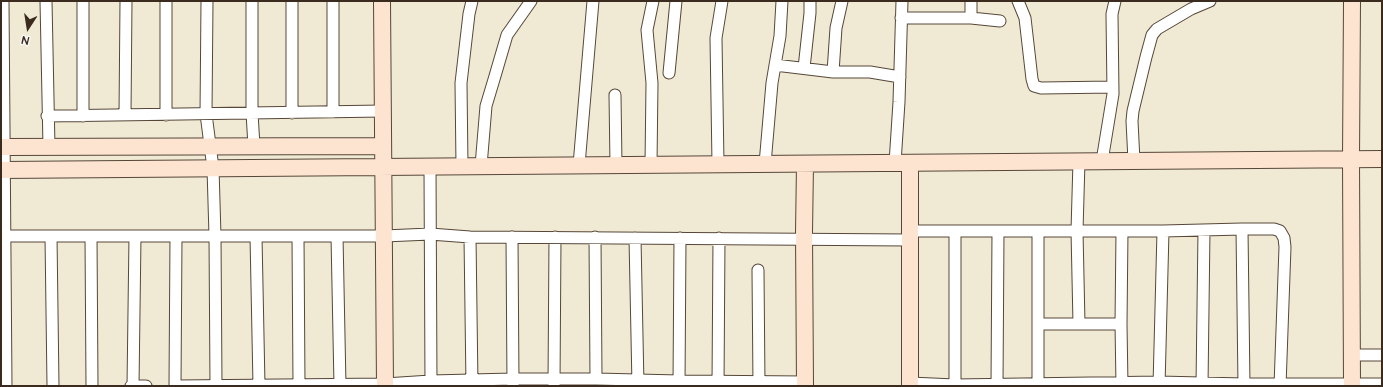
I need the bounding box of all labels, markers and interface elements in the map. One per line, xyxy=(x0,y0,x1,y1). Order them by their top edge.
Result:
north arrow xyxy=(8,8,48,48)
text: N xyxy=(20,32,30,48)

